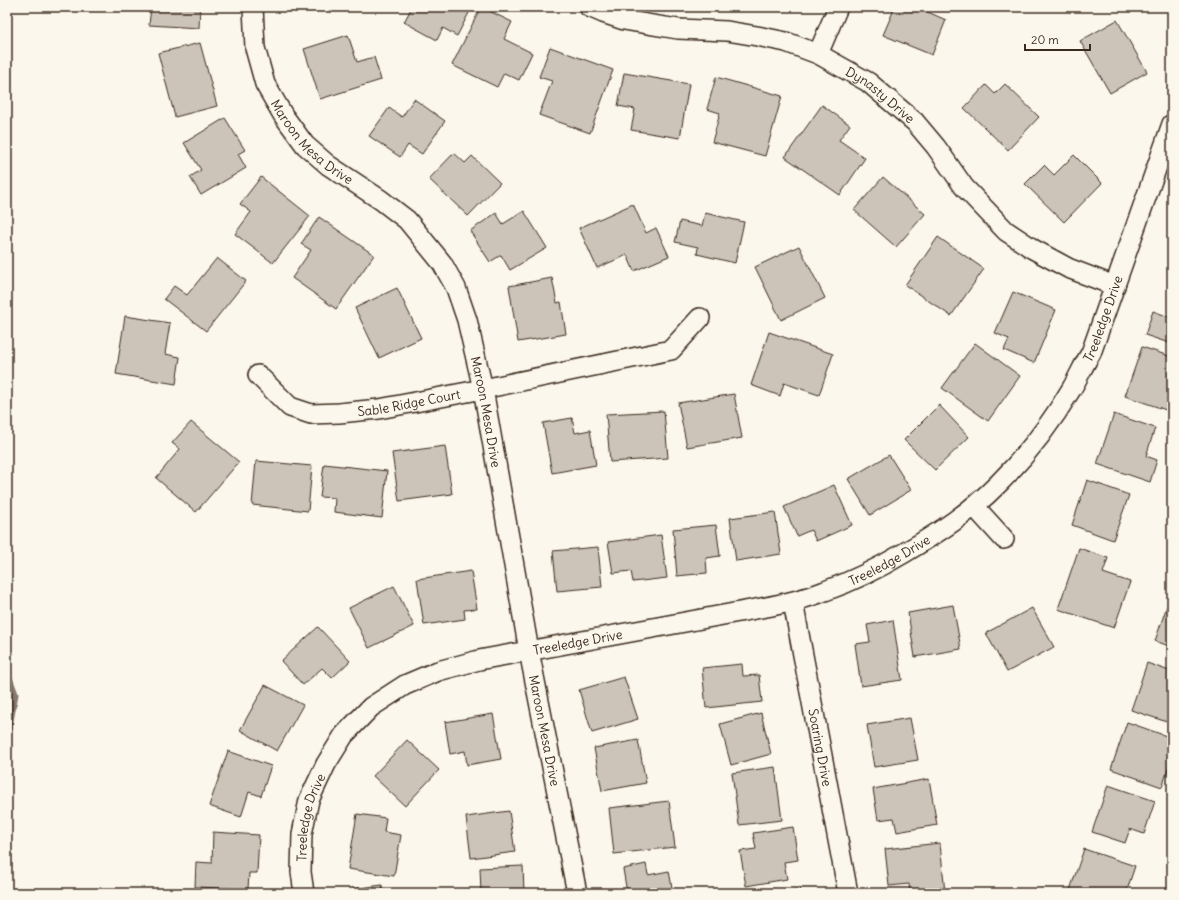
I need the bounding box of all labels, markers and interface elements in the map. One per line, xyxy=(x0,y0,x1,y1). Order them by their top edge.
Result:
scale bar xyxy=(1025,26,1090,52)
text: 20 m xyxy=(1031,32,1059,47)
street label: Dynasty Drive xyxy=(842,63,918,127)
street label: Maroon Mesa Drive xyxy=(267,96,356,188)
street label: Treeledge Drive xyxy=(1079,273,1127,365)
street label: Maroon Mesa Drive xyxy=(467,355,505,469)
street label: Sable Ridge Court xyxy=(357,385,462,420)
street label: Treeledge Drive xyxy=(846,531,933,590)
street label: Treeledge Drive xyxy=(532,626,624,659)
street label: Maroon Mesa Drive xyxy=(525,673,564,788)
street label: Soaring Drive xyxy=(804,707,836,788)
street label: Treeledge Drive xyxy=(293,771,329,862)

